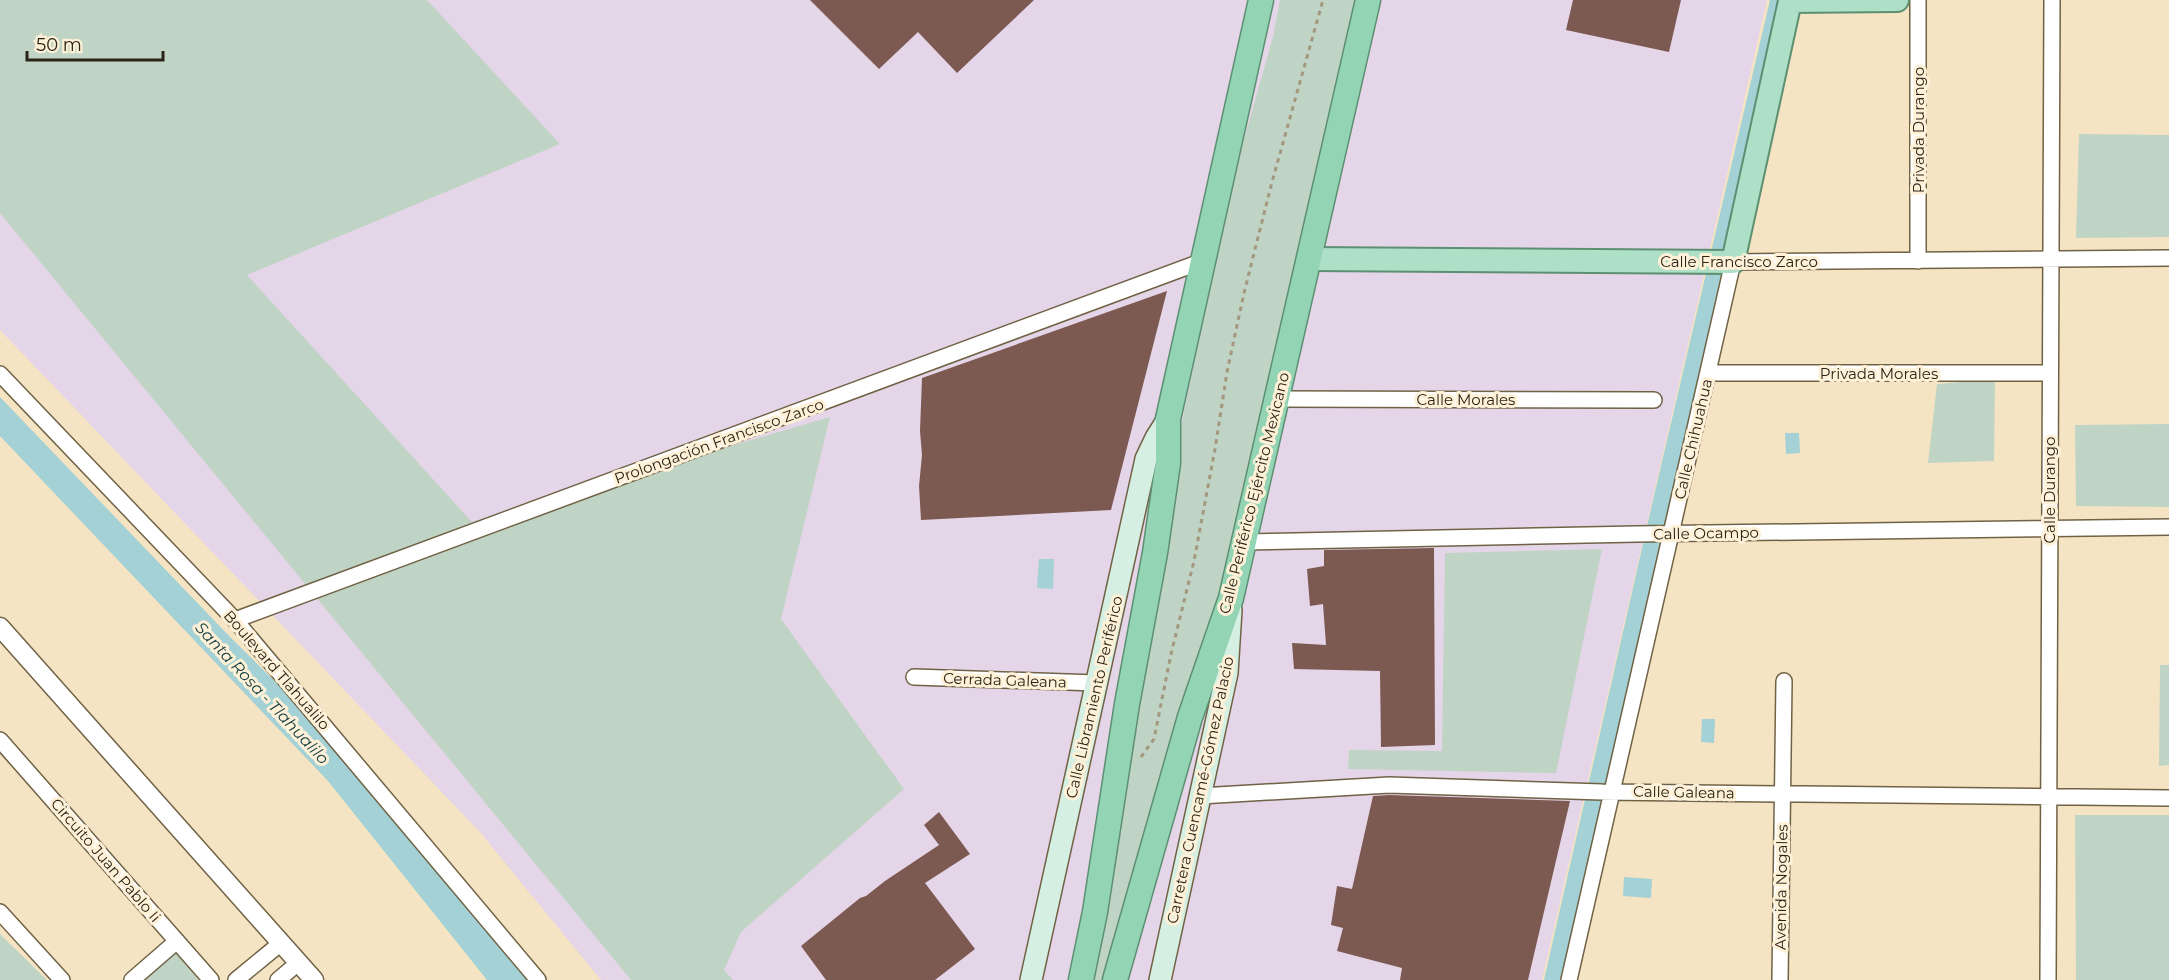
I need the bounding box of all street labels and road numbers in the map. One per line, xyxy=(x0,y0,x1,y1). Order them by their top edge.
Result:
street label: Privada Durango xyxy=(1909,67,1928,193)
street label: Calle Francisco Zarco xyxy=(1660,252,1818,271)
street label: Privada Morales xyxy=(1820,364,1938,383)
street label: Calle Periférico Ejército Mexicano xyxy=(1215,370,1293,616)
street label: Calle Chihuahua xyxy=(1670,377,1716,501)
street label: Calle Morales xyxy=(1417,390,1515,409)
street label: Prolongación Francisco Zarco xyxy=(612,394,826,488)
street label: Calle Durango xyxy=(2040,437,2059,543)
street label: Calle Ocampo xyxy=(1653,523,1759,543)
street label: Calle Libramiento Periférico xyxy=(1061,594,1127,800)
street label: Boulevard Tlahualilo xyxy=(220,606,334,734)
street label: Carretera Cuencamé-Gómez Palacio xyxy=(1162,655,1238,925)
street label: Cerrada Galeana xyxy=(943,668,1067,692)
street label: Calle Galeana xyxy=(1633,782,1735,802)
street label: Circuito Juan Pablo Ii xyxy=(47,794,165,926)
street label: Avenida Nogales xyxy=(1770,824,1792,950)

